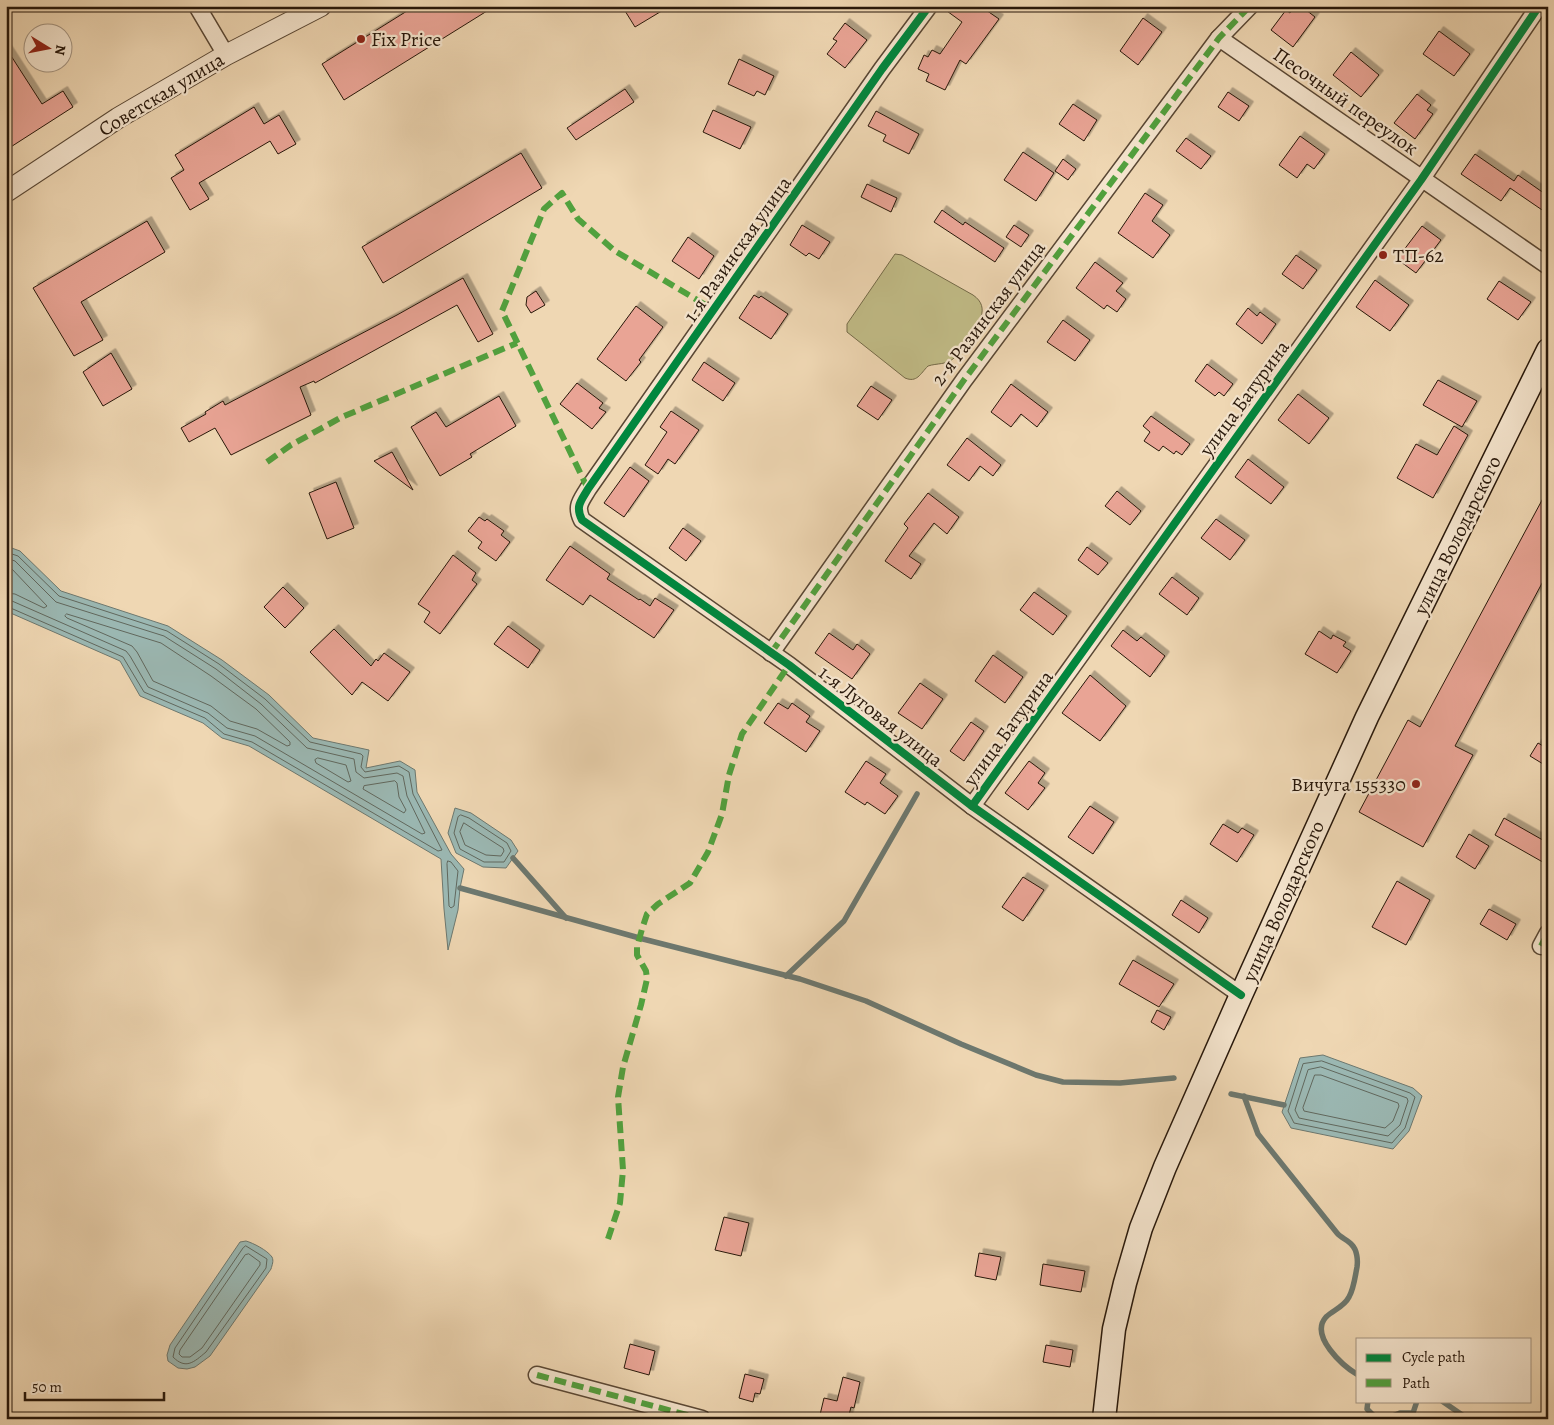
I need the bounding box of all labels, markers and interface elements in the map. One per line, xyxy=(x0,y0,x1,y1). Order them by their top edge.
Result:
north arrow xyxy=(22,22,72,72)
place label: Fix Price xyxy=(371,26,441,53)
marker: Fix Price xyxy=(355,33,367,45)
street label: Песочный переулок xyxy=(1268,41,1424,162)
text: N xyxy=(50,43,71,57)
street label: Советская улица xyxy=(93,46,230,143)
street label: 1-я Разинская улица xyxy=(677,170,798,327)
street label: 2-я Разинская улица xyxy=(925,235,1052,391)
place label: ТП-62 xyxy=(1393,242,1444,269)
marker: ТП-62 xyxy=(1377,249,1389,261)
street label: улица Батурина xyxy=(1193,334,1296,463)
street label: улица Володарского xyxy=(1407,451,1508,620)
street label: 1-я Луговая улица xyxy=(813,659,949,774)
street label: улица Батурина xyxy=(957,664,1060,793)
place label: Вичуга 155330 xyxy=(1291,771,1406,798)
marker: Вичуга 155330 xyxy=(1410,778,1422,790)
street label: улица Володарского xyxy=(1235,816,1331,987)
legend xyxy=(1356,1338,1532,1402)
text: Cycle path xyxy=(1402,1347,1465,1367)
scale bar xyxy=(25,1370,164,1402)
text: Path xyxy=(1402,1373,1430,1393)
text: 50 m xyxy=(32,1377,62,1397)

